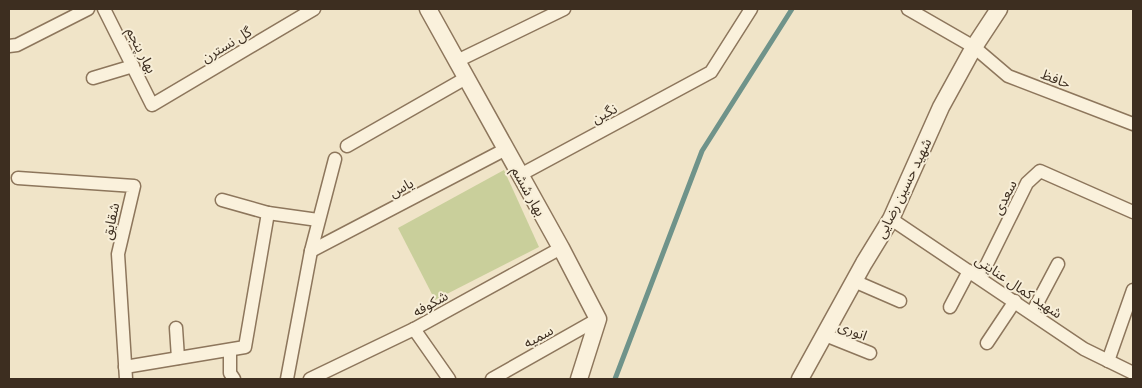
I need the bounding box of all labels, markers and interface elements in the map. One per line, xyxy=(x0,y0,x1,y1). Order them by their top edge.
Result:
street label: گل نسترن xyxy=(197,21,255,66)
street label: بهار پنجم xyxy=(121,24,162,77)
street label: حافظ xyxy=(1038,64,1074,92)
street label: نگین xyxy=(588,98,620,128)
street label: شهید حسین رضایی xyxy=(871,135,935,241)
street label: بهار ششم xyxy=(506,163,551,221)
street label: یاس xyxy=(385,173,417,201)
street label: سعدی xyxy=(987,176,1021,218)
street label: شقایق xyxy=(97,201,124,242)
street label: شهید کمال عنایتی xyxy=(972,250,1066,322)
street label: شکوفه xyxy=(409,286,451,320)
street label: انوری xyxy=(836,316,870,344)
street label: سمیه xyxy=(520,320,556,352)

